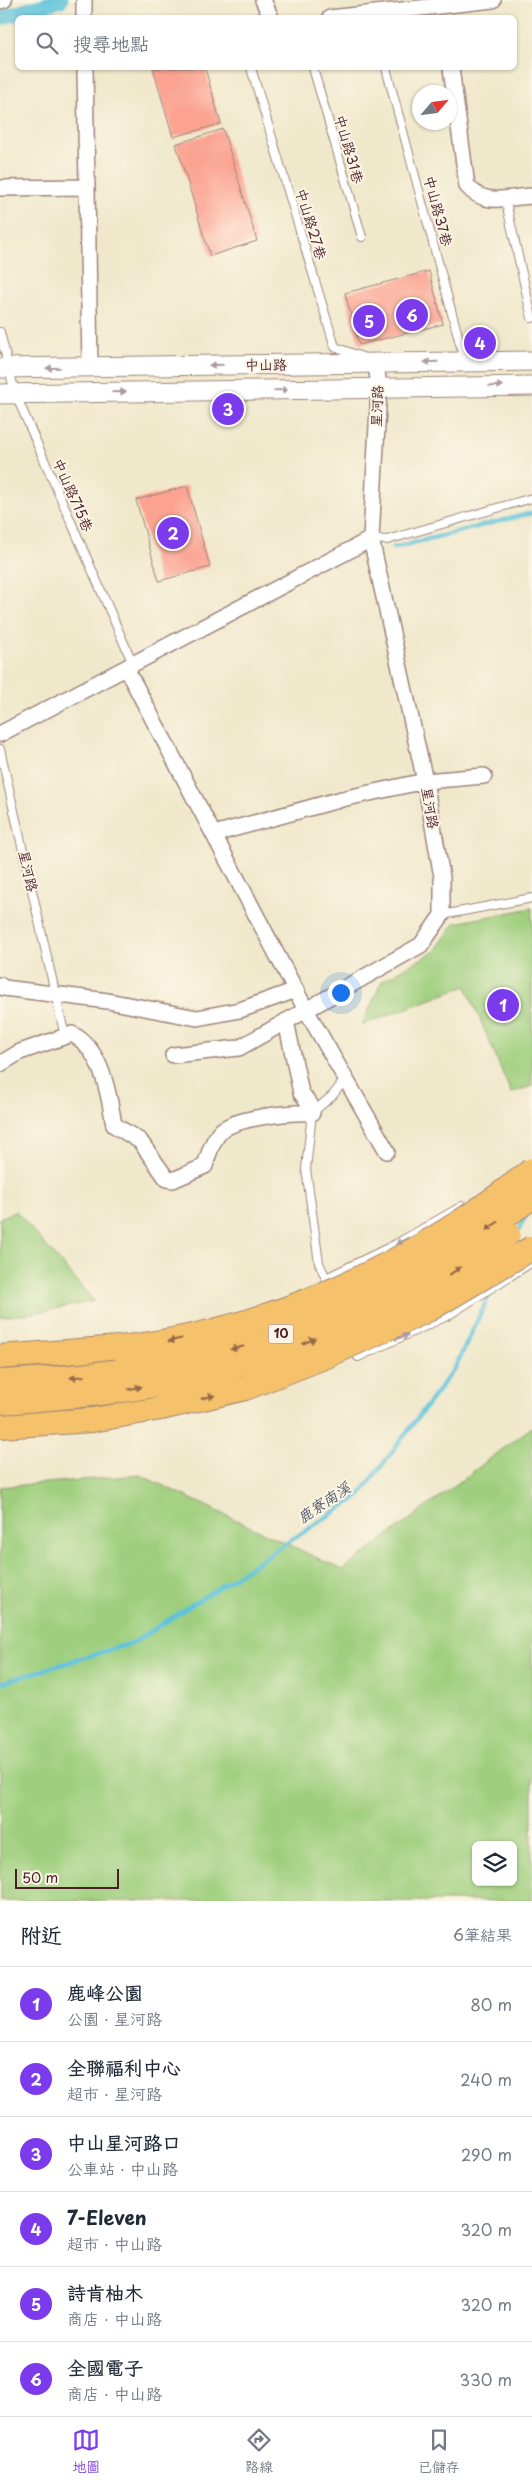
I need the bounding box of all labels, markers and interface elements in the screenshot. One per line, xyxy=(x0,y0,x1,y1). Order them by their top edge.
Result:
search box xyxy=(15,15,517,70)
icon: search xyxy=(33,29,61,57)
text: 搜尋地點 xyxy=(73,29,149,57)
north arrow xyxy=(412,85,457,130)
street label: 中山路31巷 xyxy=(330,112,370,187)
street label: 中山路37巷 xyxy=(419,173,458,250)
street label: 中山路27巷 xyxy=(291,186,333,263)
pin: 6 xyxy=(396,296,428,334)
pin: 5 xyxy=(353,302,385,340)
pin: 4 xyxy=(464,324,496,362)
street label: 中山路 xyxy=(245,354,287,375)
one-way arrow xyxy=(423,358,439,366)
one-way arrow xyxy=(208,361,224,369)
one-way arrow xyxy=(45,364,61,372)
one-way arrow xyxy=(488,382,504,390)
one-way arrow xyxy=(273,385,289,393)
street label: 星河路 xyxy=(365,385,388,427)
one-way arrow xyxy=(111,388,127,396)
pin: 3 xyxy=(212,390,244,428)
street label: 中山路715巷 xyxy=(48,455,99,536)
pin: 2 xyxy=(157,514,189,552)
street label: 星河路 xyxy=(417,785,444,830)
street label: 星河路 xyxy=(14,848,43,894)
your location xyxy=(328,980,354,1006)
pin: 1 xyxy=(487,986,519,1024)
one-way arrow xyxy=(486,1221,499,1230)
one-way arrow xyxy=(395,1236,409,1245)
one-way arrow xyxy=(448,1266,462,1276)
road number: 10 xyxy=(268,1325,294,1344)
one-way arrow xyxy=(395,1332,409,1340)
one-way arrow xyxy=(168,1336,183,1344)
one-way arrow xyxy=(302,1337,316,1345)
one-way arrow xyxy=(229,1344,244,1352)
one-way arrow xyxy=(68,1373,84,1381)
one-way arrow xyxy=(128,1384,143,1392)
one-way arrow xyxy=(201,1393,216,1401)
water label: 鹿寮南溪 xyxy=(292,1475,355,1528)
map controls xyxy=(472,1841,517,1886)
button: layers xyxy=(472,1841,517,1886)
scale bar xyxy=(15,1866,119,1889)
text: 50 m xyxy=(22,1867,58,1888)
text: 附近 xyxy=(20,1918,62,1950)
text: 6筆結果 xyxy=(453,1922,512,1946)
text: 鹿峰公園 xyxy=(67,1978,143,2006)
text: 1 xyxy=(32,1992,40,2016)
text: 80 m xyxy=(470,1992,512,2016)
text: 公園 · 星河路 xyxy=(67,2006,162,2030)
text: 全聯福利中心 xyxy=(67,2053,181,2081)
text: 2 xyxy=(30,2067,42,2091)
text: 240 m xyxy=(460,2067,512,2091)
text: 超市 · 星河路 xyxy=(67,2081,162,2105)
text: 中山星河路口 xyxy=(67,2128,181,2156)
text: 3 xyxy=(31,2142,41,2166)
text: 290 m xyxy=(461,2142,512,2166)
text: 公車站 · 中山路 xyxy=(67,2156,178,2180)
text: 7-Eleven xyxy=(67,2203,147,2231)
text: 4 xyxy=(31,2217,41,2241)
text: 320 m xyxy=(461,2217,512,2241)
text: 超市 · 中山路 xyxy=(67,2231,162,2255)
text: 詩肯柚木 xyxy=(67,2278,143,2306)
text: 5 xyxy=(31,2292,41,2316)
text: 320 m xyxy=(461,2292,512,2316)
text: 商店 · 中山路 xyxy=(67,2306,162,2330)
text: 全國電子 xyxy=(67,2353,143,2381)
text: 6 xyxy=(30,2367,42,2391)
text: 330 m xyxy=(459,2367,512,2391)
text: 商店 · 中山路 xyxy=(67,2381,162,2405)
tab: 地圖 xyxy=(72,2426,100,2477)
tab: 路線 xyxy=(245,2426,273,2477)
tab: 已儲存 xyxy=(418,2426,460,2477)

